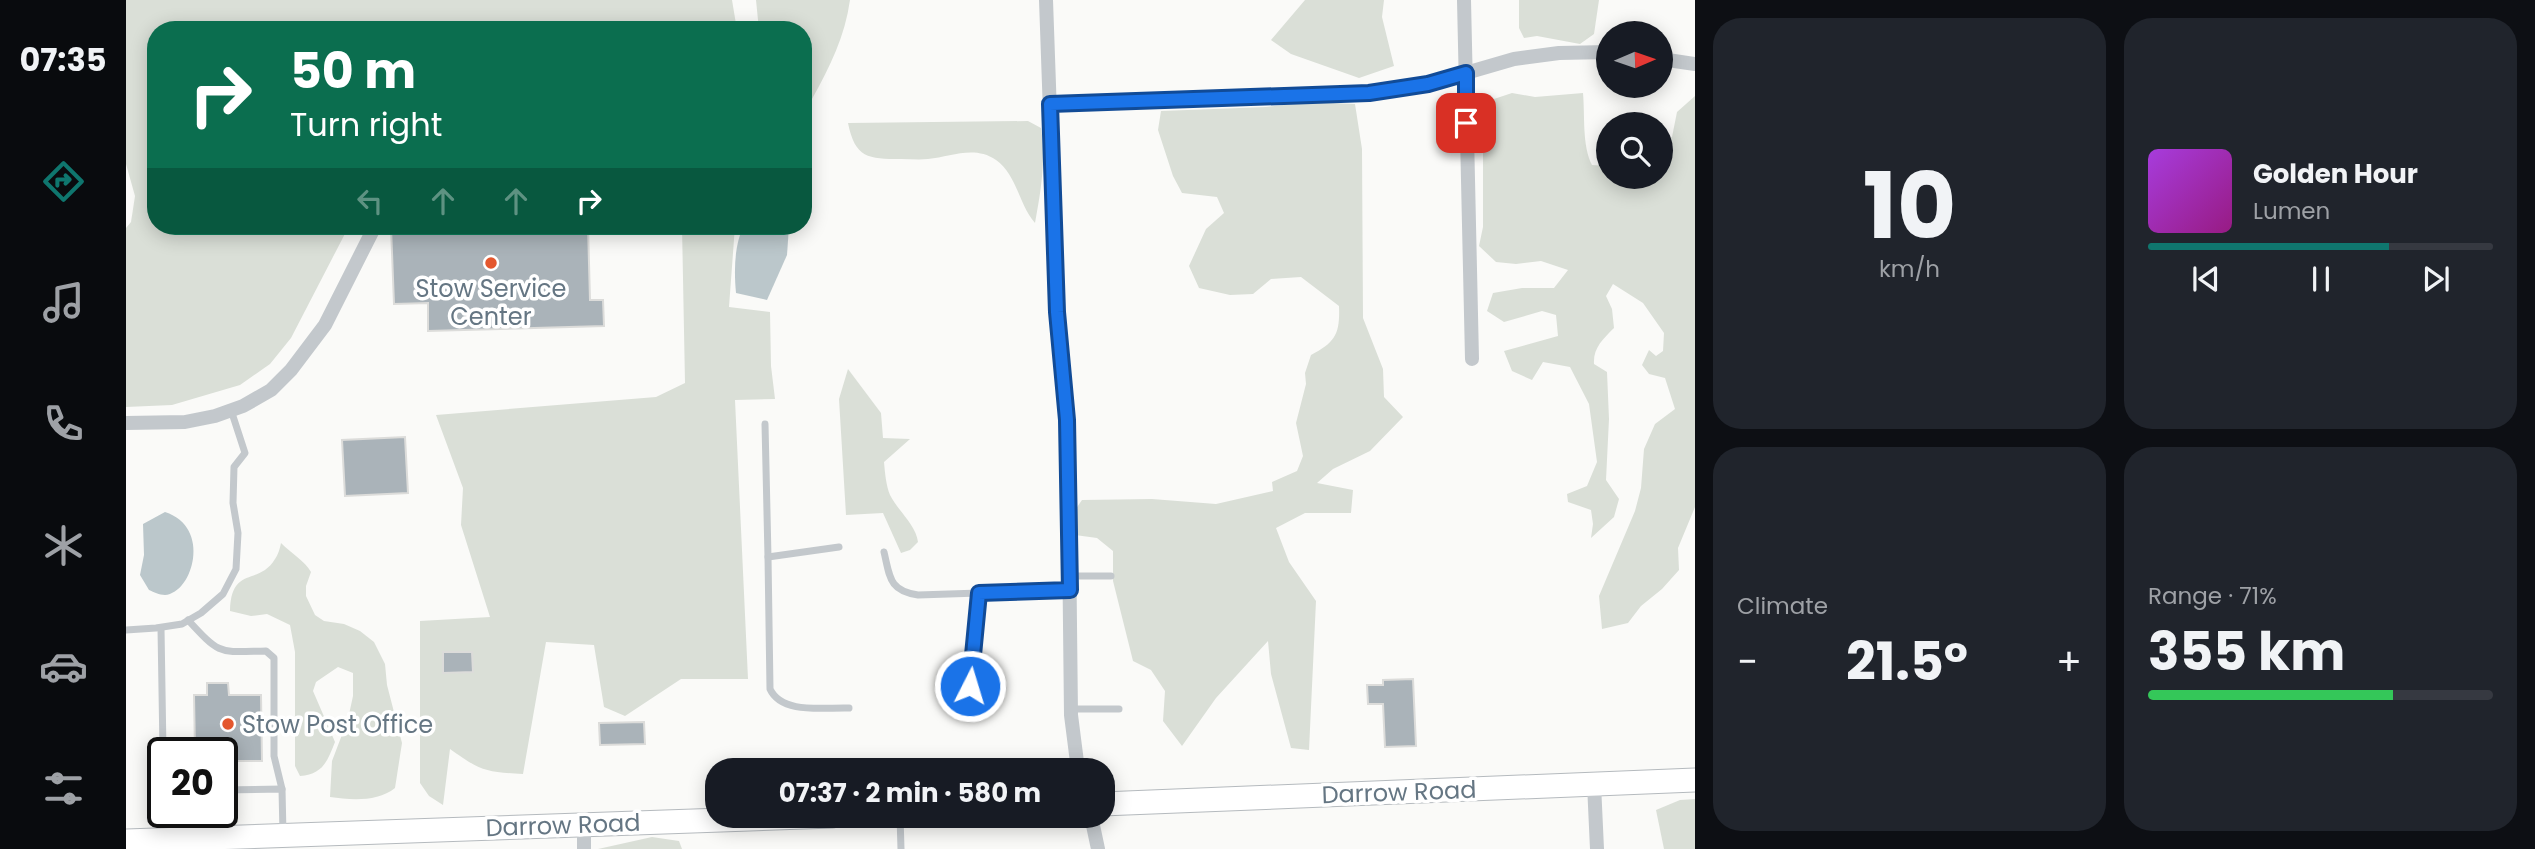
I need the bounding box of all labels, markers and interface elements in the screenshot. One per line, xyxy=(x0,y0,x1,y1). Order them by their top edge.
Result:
north arrow xyxy=(1596,21,1673,98)
map controls xyxy=(1596,21,1673,189)
text: 07:35 xyxy=(19,37,107,82)
text: 50 m xyxy=(290,37,416,105)
icon: right xyxy=(175,49,266,140)
pin xyxy=(1436,93,1496,153)
text: Turn right xyxy=(290,102,442,147)
icon: arrive xyxy=(1447,104,1485,142)
button: search xyxy=(1596,112,1673,189)
text: 10 xyxy=(1863,142,1956,270)
text: Golden Hour xyxy=(2253,156,2418,192)
icon: directions xyxy=(39,157,88,206)
icon: left xyxy=(351,182,389,220)
icon: ahead xyxy=(424,182,462,220)
icon: ahead xyxy=(497,182,535,220)
icon: right xyxy=(570,182,608,220)
text: Lumen xyxy=(2253,195,2330,227)
text: km/h xyxy=(1879,253,1940,285)
marker: Stow Service Center xyxy=(483,255,499,271)
icon: previous xyxy=(2187,260,2225,298)
icon: pause xyxy=(2302,260,2340,298)
icon: next xyxy=(2417,260,2455,298)
place label: Stow Service Center xyxy=(415,272,567,333)
icon: music xyxy=(39,278,88,327)
icon: phone xyxy=(39,399,88,448)
icon: climate xyxy=(39,521,88,570)
text: Range · 71% xyxy=(2148,580,2277,612)
text: Climate xyxy=(1737,590,1828,622)
text: 355 km xyxy=(2148,615,2345,688)
text: 21.5° xyxy=(1846,625,1968,698)
text: − xyxy=(1737,635,1758,688)
text: + xyxy=(2056,635,2082,688)
icon: car xyxy=(39,642,88,691)
position arrow xyxy=(933,649,1007,723)
place label: Stow Post Office xyxy=(242,708,433,741)
marker: Stow Post Office xyxy=(220,716,236,732)
speed limit sign: 20 xyxy=(147,737,238,828)
icon: filters xyxy=(39,764,88,813)
street label: Darrow Road xyxy=(1321,773,1477,811)
text: 07:37 · 2 min · 580 m xyxy=(779,775,1041,811)
street label: Darrow Road xyxy=(485,806,641,844)

